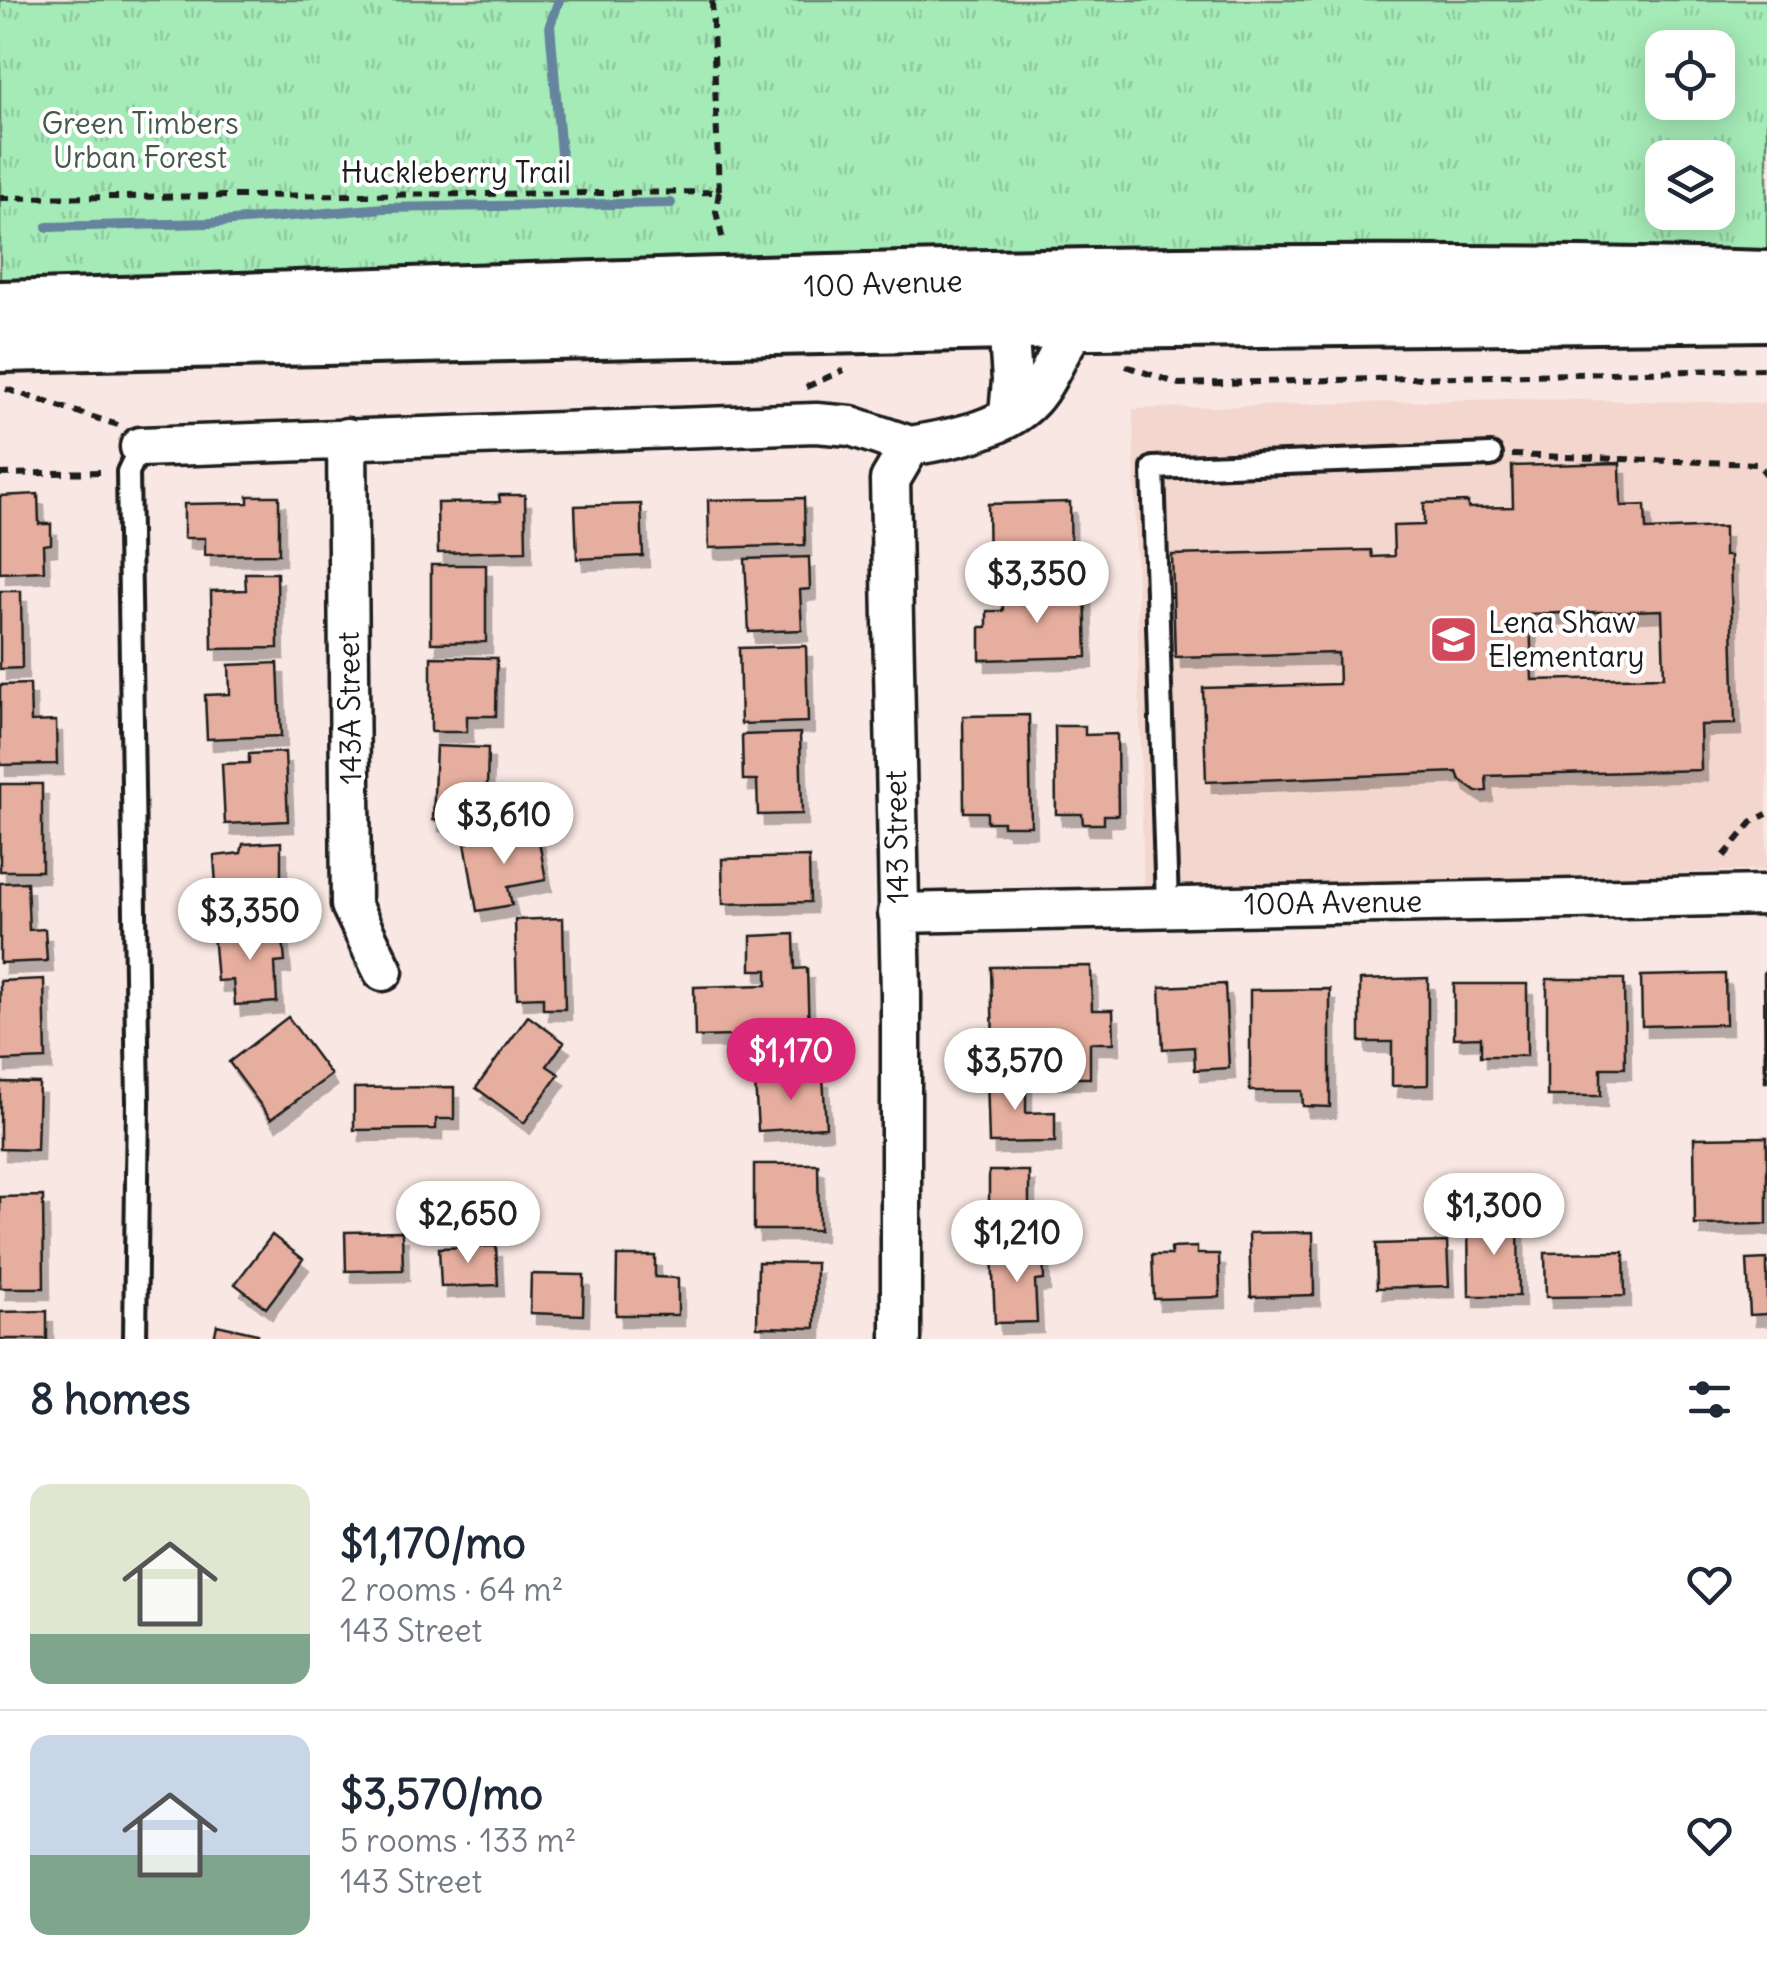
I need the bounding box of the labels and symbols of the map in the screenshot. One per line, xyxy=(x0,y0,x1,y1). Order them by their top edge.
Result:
park label: Green Timbers Urban Forest xyxy=(41,104,239,176)
street label: Huckleberry Trail xyxy=(341,153,571,191)
street label: 100 Avenue xyxy=(803,261,963,305)
pin: $3,350 xyxy=(956,541,1118,626)
place label: Lena Shaw Elementary xyxy=(1488,603,1645,675)
school or university icon: Lena Shaw Elementary xyxy=(1427,613,1479,665)
street label: 143A Street xyxy=(329,631,369,785)
street label: 143 Street xyxy=(876,770,916,904)
pin: $3,610 xyxy=(423,782,585,867)
pin: $3,350 xyxy=(169,878,331,963)
street label: 100A Avenue xyxy=(1244,881,1422,923)
pin: $1,170 xyxy=(710,1018,872,1103)
pin: $3,570 xyxy=(934,1028,1096,1113)
pin: $1,300 xyxy=(1413,1173,1575,1258)
pin: $2,650 xyxy=(387,1181,549,1266)
pin: $1,210 xyxy=(936,1200,1098,1285)

